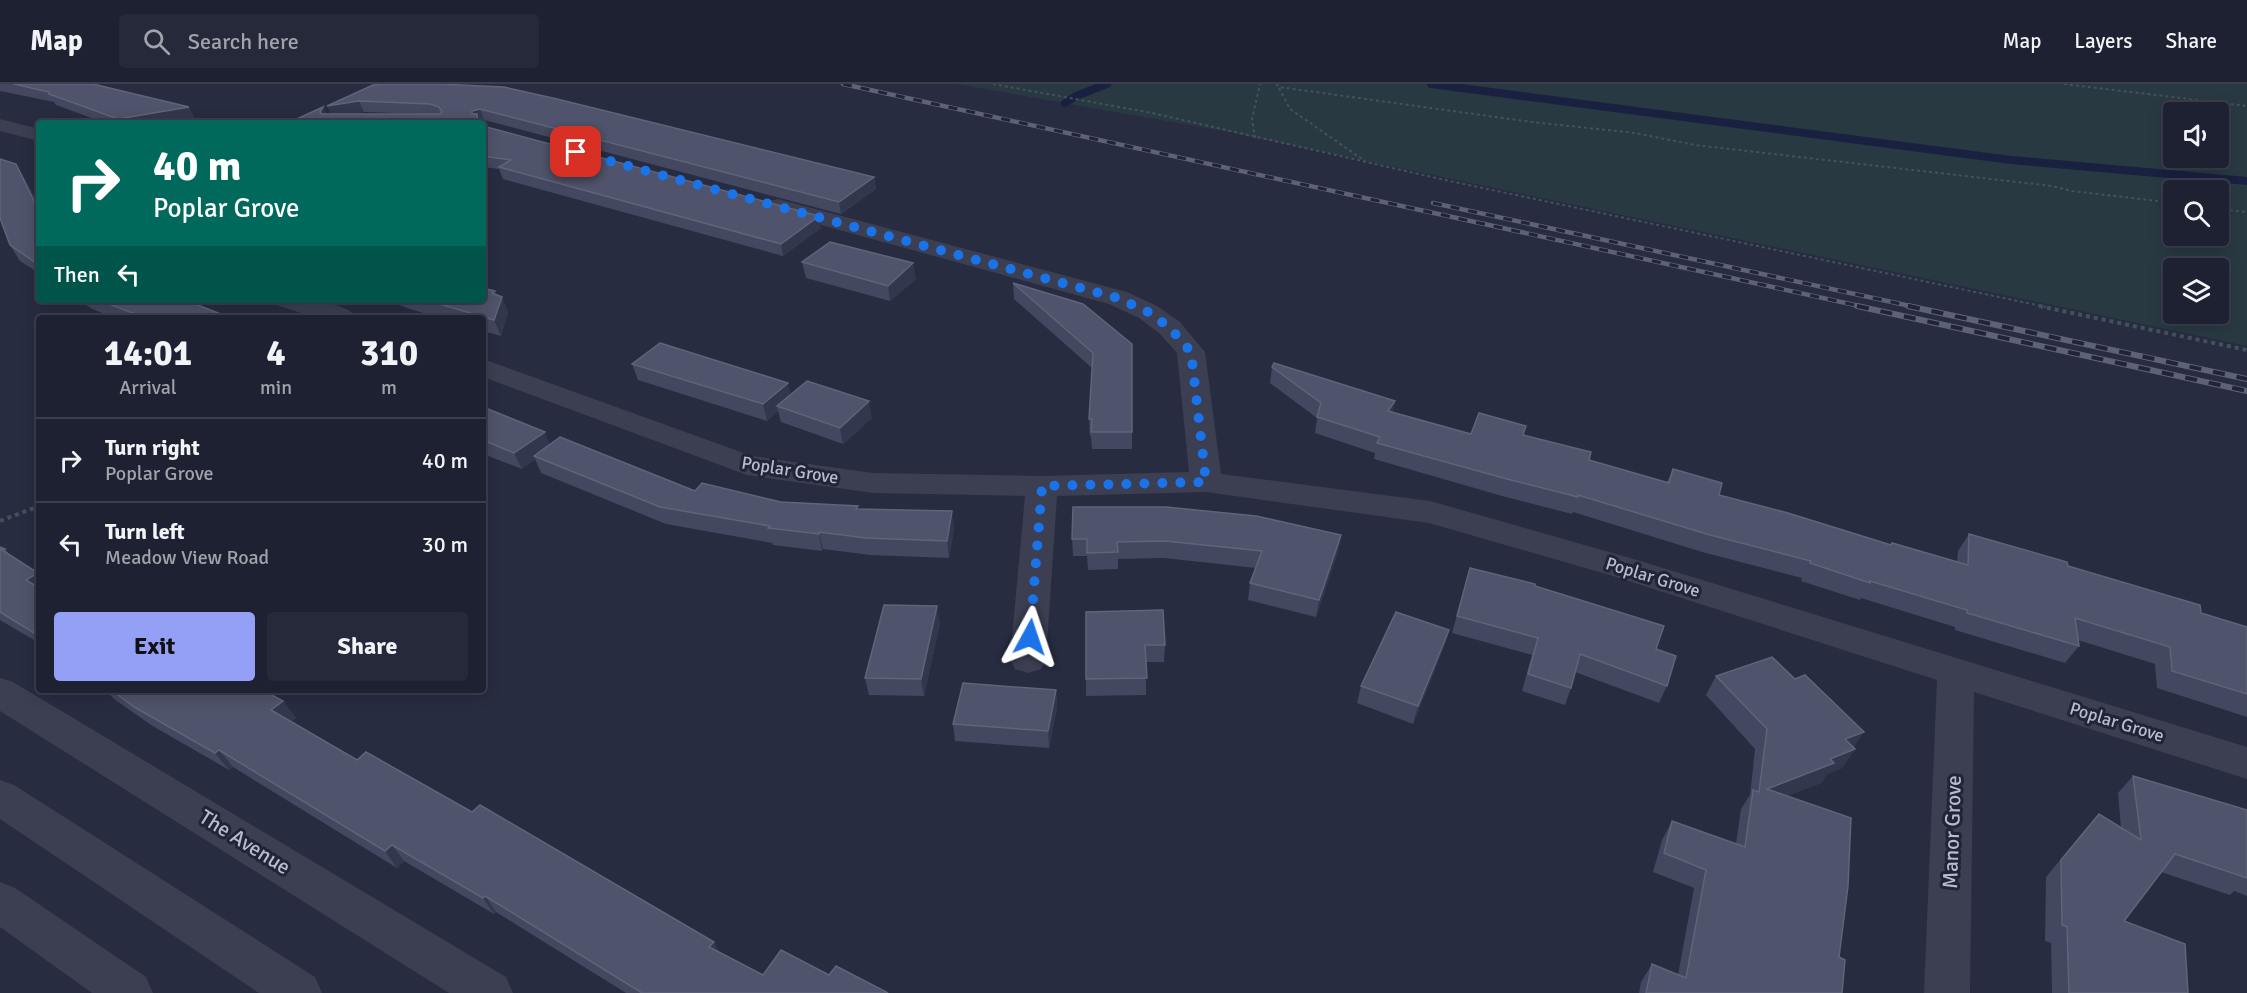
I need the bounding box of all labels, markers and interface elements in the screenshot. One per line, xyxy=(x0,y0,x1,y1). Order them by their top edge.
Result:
search box xyxy=(119,14,539,68)
text: Map xyxy=(30,24,83,58)
icon: search xyxy=(140,25,173,58)
text: Search here xyxy=(188,28,299,55)
text: Map xyxy=(2003,28,2041,54)
text: Layers xyxy=(2074,28,2132,54)
text: Share xyxy=(2165,28,2217,54)
map controls xyxy=(2163,102,2229,324)
button: sound xyxy=(2163,102,2229,168)
pin xyxy=(550,126,601,177)
icon: arrive xyxy=(559,135,592,168)
text: 40 m xyxy=(153,141,242,192)
icon: right xyxy=(54,144,132,222)
button: search xyxy=(2163,180,2229,246)
text: Poplar Grove xyxy=(153,192,299,225)
icon: left xyxy=(112,258,145,291)
button: layers xyxy=(2163,258,2229,324)
text: Then xyxy=(54,261,100,288)
text: 14:01 xyxy=(104,331,192,376)
text: 4 xyxy=(266,331,286,376)
text: 310 xyxy=(360,331,418,376)
text: Arrival xyxy=(119,375,177,400)
text: min xyxy=(260,375,292,400)
text: m xyxy=(381,375,397,400)
text: Turn right xyxy=(105,434,200,461)
icon: right xyxy=(54,444,87,477)
text: 40 m xyxy=(422,447,468,474)
street label: Poplar Grove xyxy=(740,451,840,489)
text: Poplar Grove xyxy=(105,461,214,486)
text: Turn left xyxy=(105,518,185,545)
icon: left xyxy=(54,528,87,561)
text: 30 m xyxy=(422,531,468,558)
text: Meadow View Road xyxy=(105,545,269,570)
street label: Poplar Grove xyxy=(1603,552,1703,602)
position arrow xyxy=(998,605,1062,669)
button: Exit xyxy=(54,612,255,681)
button: Share xyxy=(267,612,468,681)
street label: Poplar Grove xyxy=(2067,697,2167,747)
street label: Manor Grove xyxy=(1937,775,1967,889)
street label: The Avenue xyxy=(195,804,295,880)

